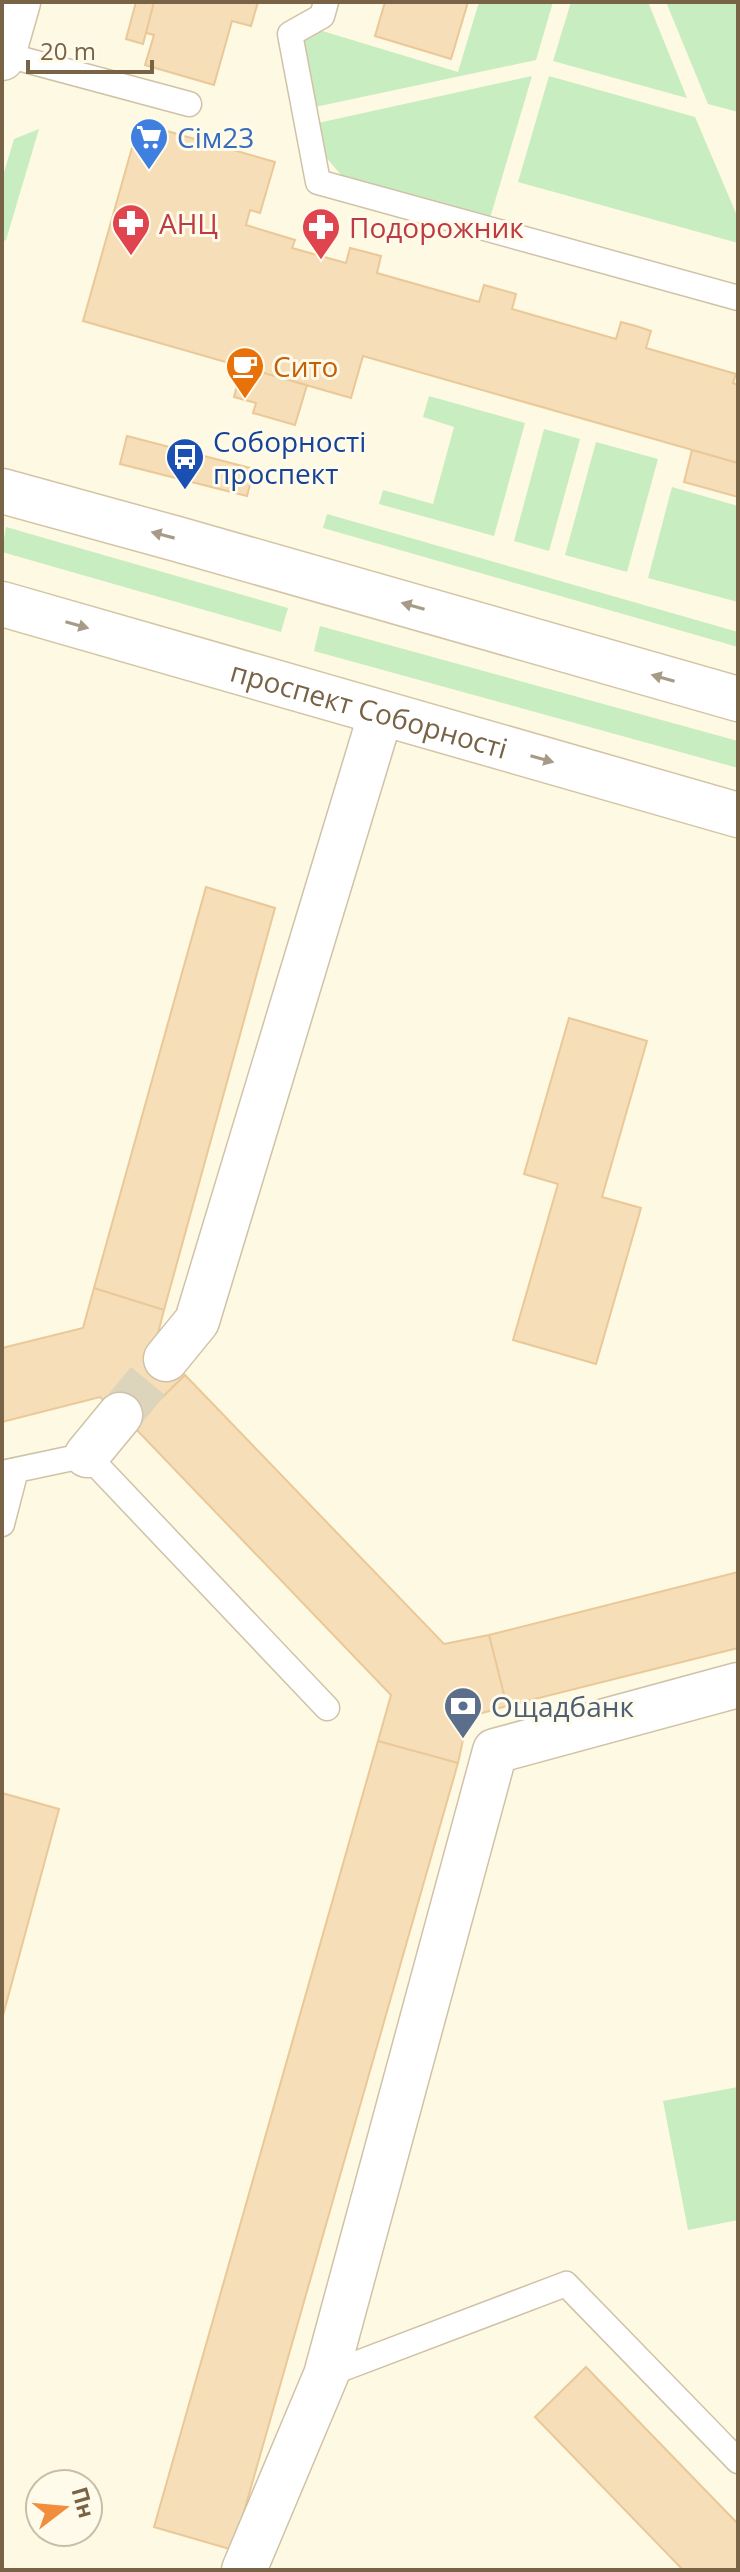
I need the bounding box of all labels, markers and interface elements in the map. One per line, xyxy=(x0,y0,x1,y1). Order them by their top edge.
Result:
scale bar xyxy=(28,24,152,74)
text: 20 m xyxy=(40,34,96,67)
supermarket icon: Сім23 xyxy=(128,116,170,171)
place label: Сім23 xyxy=(177,118,254,156)
pharmacy icon: АНЦ xyxy=(110,202,152,257)
place label: АНЦ xyxy=(159,204,218,242)
pharmacy icon: Подорожник xyxy=(300,206,342,261)
place label: Подорожник xyxy=(349,208,524,246)
cafe icon: Сито xyxy=(224,345,266,400)
place label: Сито xyxy=(273,347,338,385)
place label: Соборності проспект xyxy=(213,422,366,492)
bus stop icon: Соборності проспект xyxy=(164,436,206,491)
one-way arrow xyxy=(151,528,175,541)
one-way arrow xyxy=(401,599,425,612)
one-way arrow xyxy=(65,619,89,632)
street label: проспект Соборності xyxy=(226,652,512,767)
one-way arrow xyxy=(651,671,675,684)
one-way arrow xyxy=(530,753,554,766)
bank icon: Ощадбанк xyxy=(442,1685,484,1740)
place label: Ощадбанк xyxy=(491,1687,634,1725)
north arrow xyxy=(24,2468,104,2548)
text: Пн xyxy=(65,2483,103,2521)

